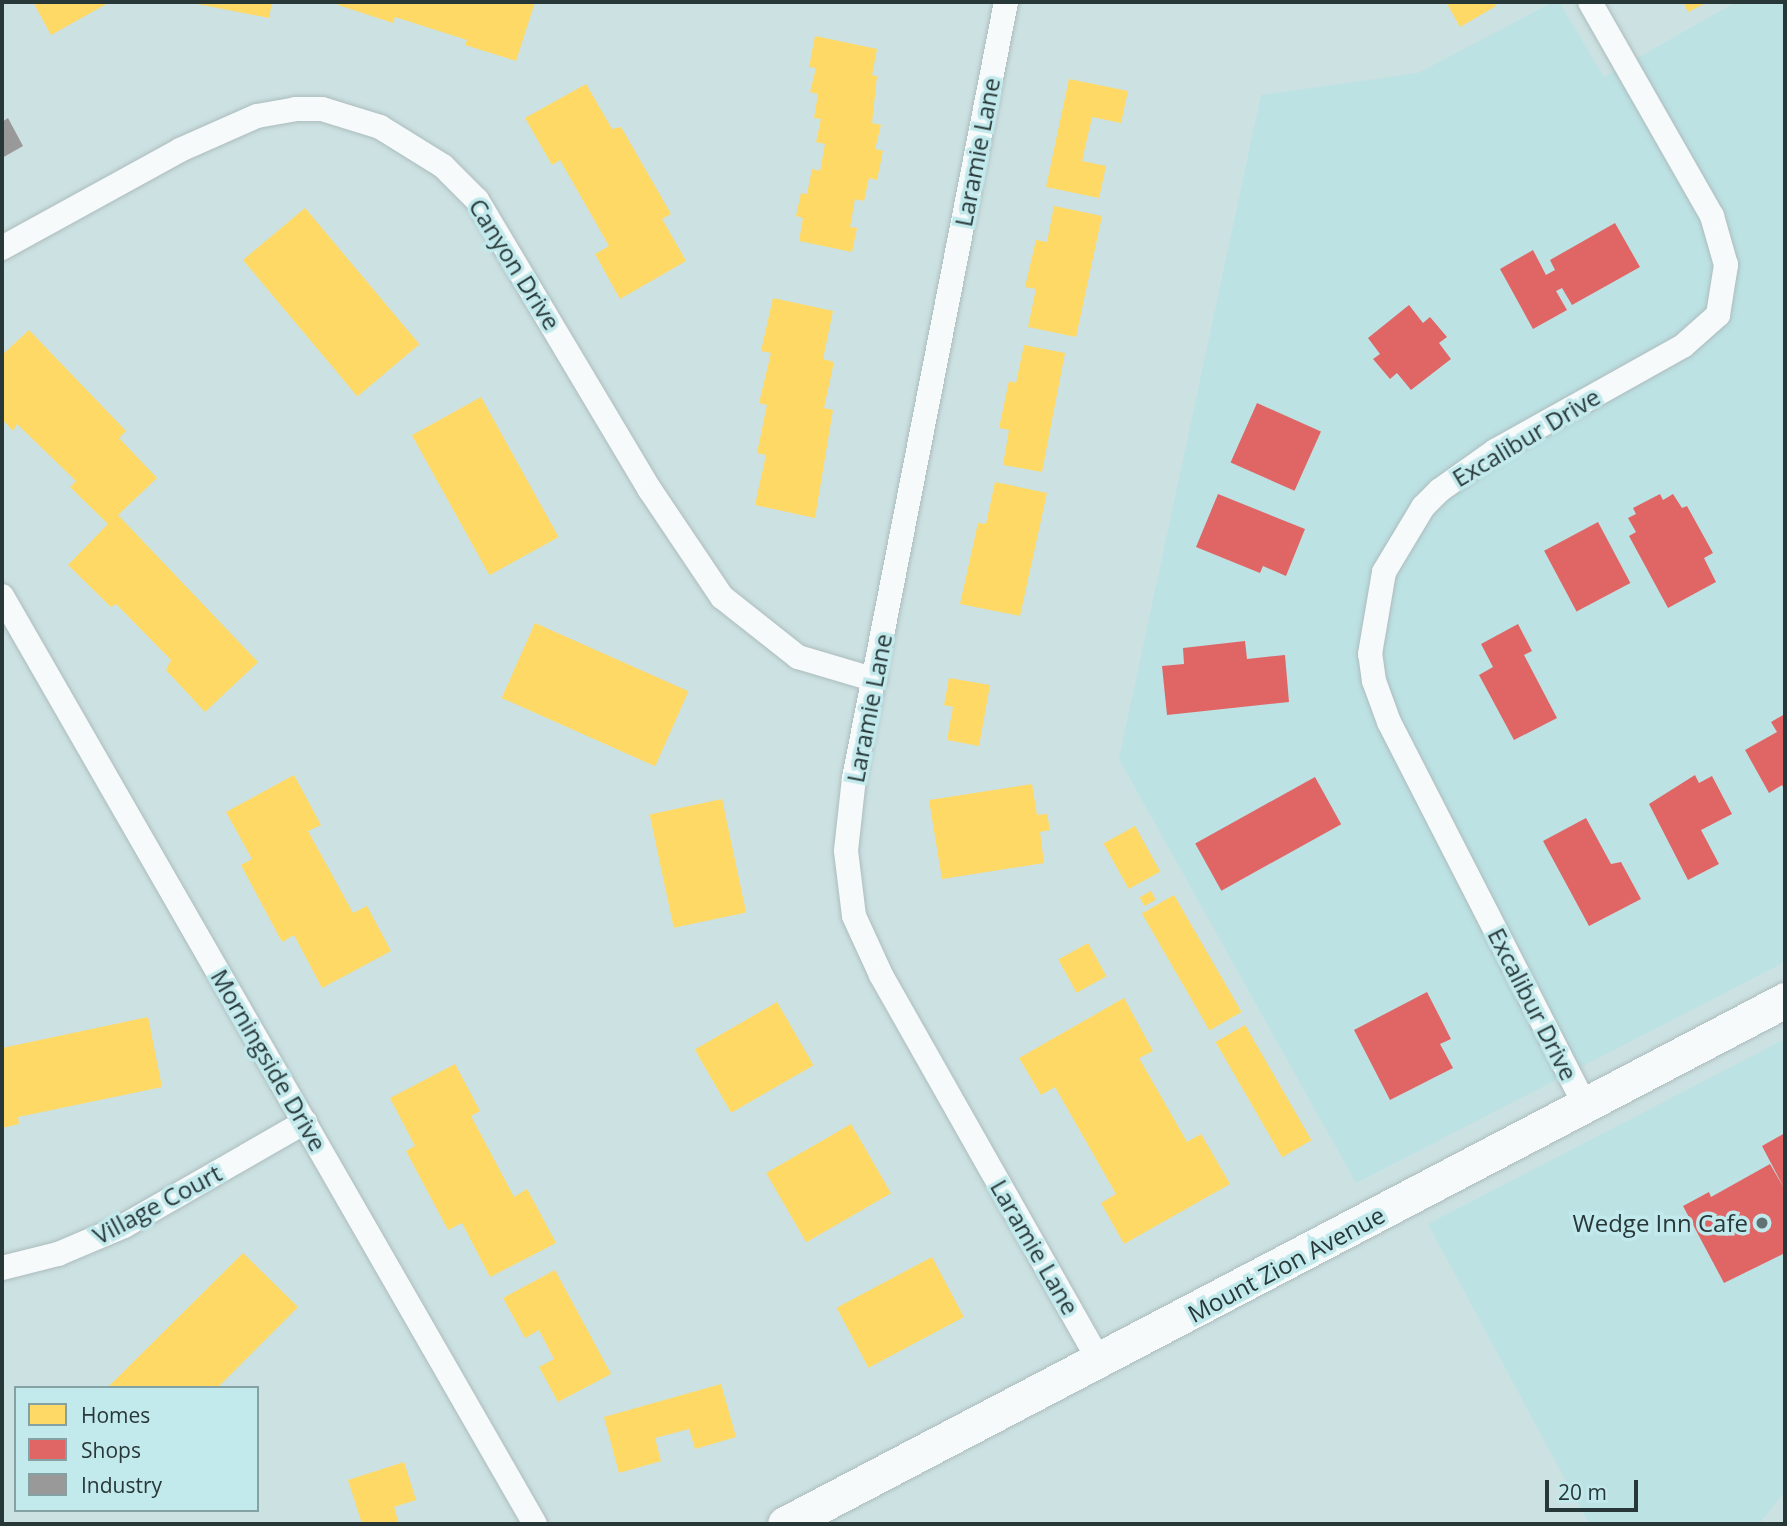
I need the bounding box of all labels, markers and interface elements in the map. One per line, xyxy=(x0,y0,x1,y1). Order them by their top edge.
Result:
street label: Laramie Lane xyxy=(948,75,1006,229)
street label: Canyon Drive xyxy=(463,193,567,335)
street label: Excalibur Drive xyxy=(1447,382,1605,492)
street label: Laramie Lane xyxy=(840,631,898,785)
street label: Excalibur Drive xyxy=(1482,923,1584,1085)
street label: Morningside Drive xyxy=(205,964,333,1156)
street label: Village Court xyxy=(88,1158,226,1250)
street label: Laramie Lane xyxy=(985,1174,1085,1320)
street label: Mount Zion Avenue xyxy=(1183,1200,1389,1328)
place label: Wedge Inn Cafe xyxy=(1573,1209,1748,1237)
marker: Wedge Inn Cafe xyxy=(1754,1215,1770,1231)
legend xyxy=(14,1386,259,1512)
text: Homes xyxy=(81,1401,150,1429)
text: Shops xyxy=(81,1436,141,1464)
scale bar xyxy=(1549,1466,1642,1510)
text: Industry xyxy=(81,1471,162,1499)
text: 20 m xyxy=(1558,1478,1607,1506)

